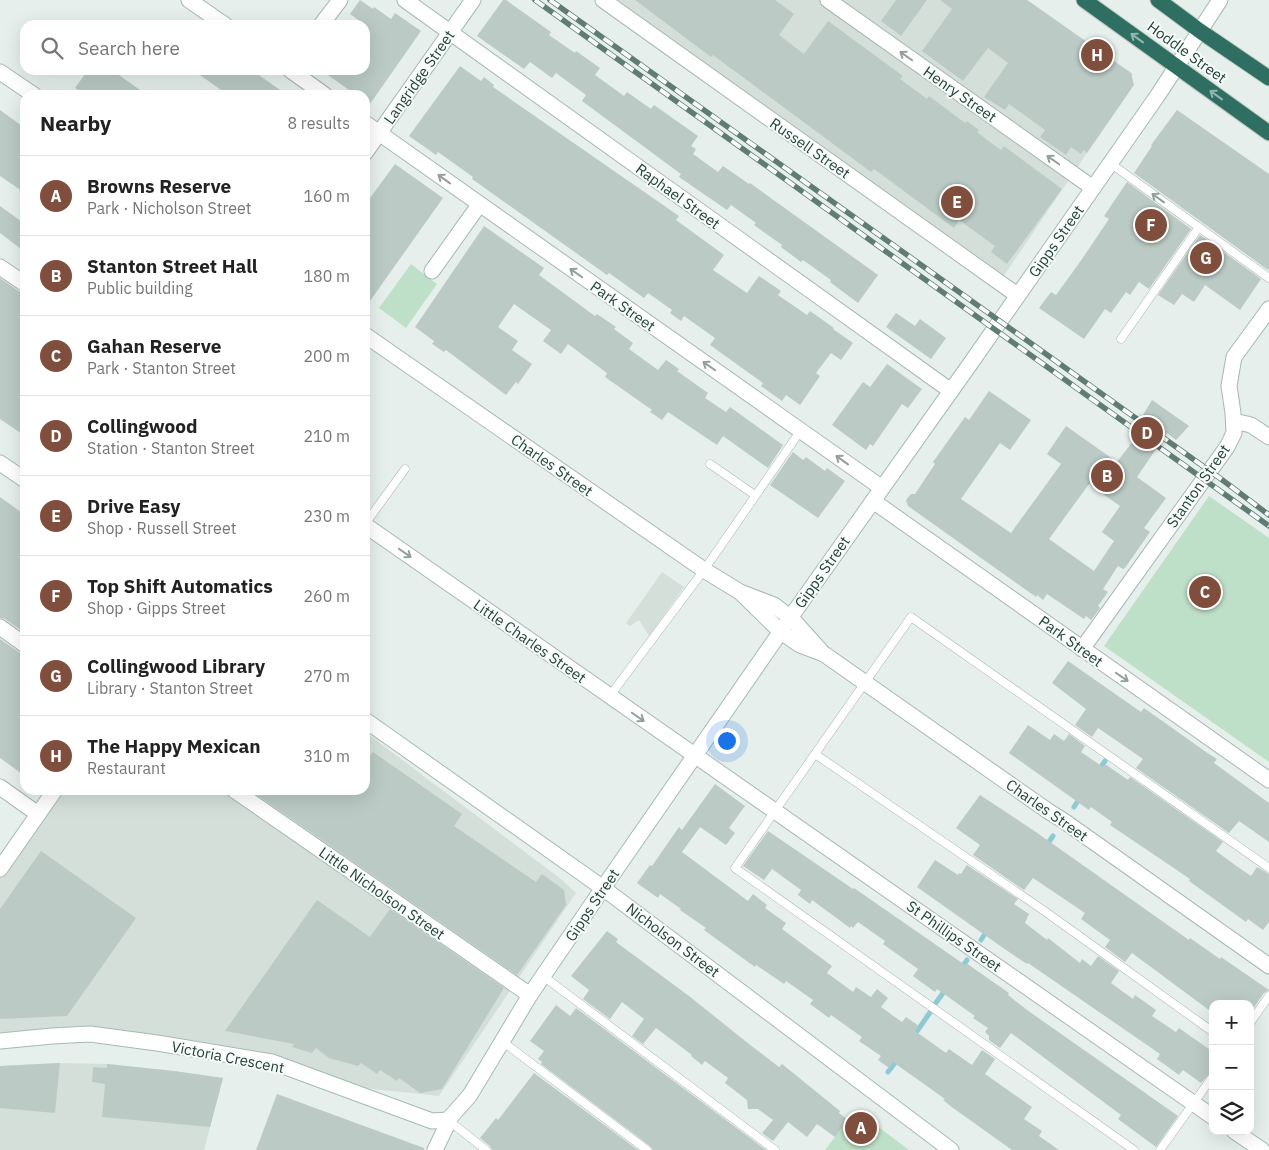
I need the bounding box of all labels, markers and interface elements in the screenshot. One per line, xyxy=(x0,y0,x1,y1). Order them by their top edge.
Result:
street label: Hoddle Street xyxy=(1144,17,1230,87)
search box xyxy=(20,20,370,75)
street label: Langridge Street xyxy=(379,26,459,128)
one-way arrow xyxy=(1130,33,1144,43)
icon: search xyxy=(38,34,66,62)
text: Search here xyxy=(78,36,180,60)
pin: H xyxy=(1081,36,1113,74)
one-way arrow xyxy=(900,51,914,61)
street label: Henry Street xyxy=(920,62,1000,126)
one-way arrow xyxy=(1210,89,1223,100)
text: Nearby xyxy=(40,109,111,137)
text: 8 results xyxy=(287,113,350,133)
street label: Russell Street xyxy=(766,113,854,183)
one-way arrow xyxy=(1046,155,1060,165)
street label: Raphael Street xyxy=(632,159,724,233)
text: Browns Reserve xyxy=(87,174,231,198)
one-way arrow xyxy=(437,174,451,184)
pin: E xyxy=(941,183,973,221)
text: A xyxy=(51,186,61,206)
text: 160 m xyxy=(303,186,350,206)
one-way arrow xyxy=(1152,193,1166,203)
text: Park · Nicholson Street xyxy=(87,198,251,218)
street label: Gipps Street xyxy=(1024,201,1088,281)
pin: F xyxy=(1135,206,1167,244)
pin: G xyxy=(1190,239,1222,277)
text: Stanton Street Hall xyxy=(87,254,258,278)
text: B xyxy=(51,266,61,286)
text: 180 m xyxy=(303,266,350,286)
one-way arrow xyxy=(570,268,584,278)
street label: Park Street xyxy=(587,277,659,335)
text: Public building xyxy=(87,278,193,298)
text: Gahan Reserve xyxy=(87,334,221,358)
text: C xyxy=(51,346,61,366)
text: 200 m xyxy=(303,346,350,366)
text: Park · Stanton Street xyxy=(87,358,236,378)
one-way arrow xyxy=(703,361,717,371)
text: Collingwood xyxy=(87,414,197,438)
pin: D xyxy=(1131,414,1163,452)
text: D xyxy=(50,426,62,446)
text: 210 m xyxy=(303,426,350,446)
street label: Charles Street xyxy=(507,430,597,500)
text: Station · Stanton Street xyxy=(87,438,255,458)
street label: Stanton Street xyxy=(1162,441,1234,531)
one-way arrow xyxy=(836,454,849,465)
pin: B xyxy=(1091,457,1123,495)
text: Drive Easy xyxy=(87,494,180,518)
text: E xyxy=(51,506,61,526)
text: 230 m xyxy=(303,506,350,526)
text: Shop · Russell Street xyxy=(87,518,236,538)
street label: Gipps Street xyxy=(790,532,854,612)
one-way arrow xyxy=(398,548,412,558)
pin: C xyxy=(1189,573,1221,611)
text: Top Shift Automatics xyxy=(87,574,273,598)
text: F xyxy=(51,586,61,606)
text: 260 m xyxy=(303,586,350,606)
street label: Little Charles Street xyxy=(470,595,590,687)
text: Shop · Gipps Street xyxy=(87,598,226,618)
street label: Park Street xyxy=(1035,611,1107,671)
text: Collingwood Library xyxy=(87,654,265,678)
text: G xyxy=(50,666,62,686)
text: 270 m xyxy=(303,666,350,686)
one-way arrow xyxy=(1115,672,1129,682)
text: Library · Stanton Street xyxy=(87,678,253,698)
one-way arrow xyxy=(631,712,645,722)
your location xyxy=(714,728,740,754)
text: The Happy Mexican xyxy=(87,734,261,758)
text: H xyxy=(50,746,62,766)
text: 310 m xyxy=(303,746,350,766)
text: Restaurant xyxy=(87,758,166,778)
street label: Charles Street xyxy=(1002,775,1092,845)
street label: Little Nicholson Street xyxy=(315,842,449,944)
street label: Gipps Street xyxy=(561,865,623,945)
street label: St Phillips Street xyxy=(903,896,1005,976)
street label: Nicholson Street xyxy=(623,899,723,981)
map controls xyxy=(1209,1000,1254,1135)
button: + xyxy=(1209,1000,1254,1045)
street label: Victoria Crescent xyxy=(170,1037,286,1077)
button: − xyxy=(1209,1045,1254,1090)
button: layers xyxy=(1209,1090,1254,1135)
pin: A xyxy=(845,1109,877,1147)

